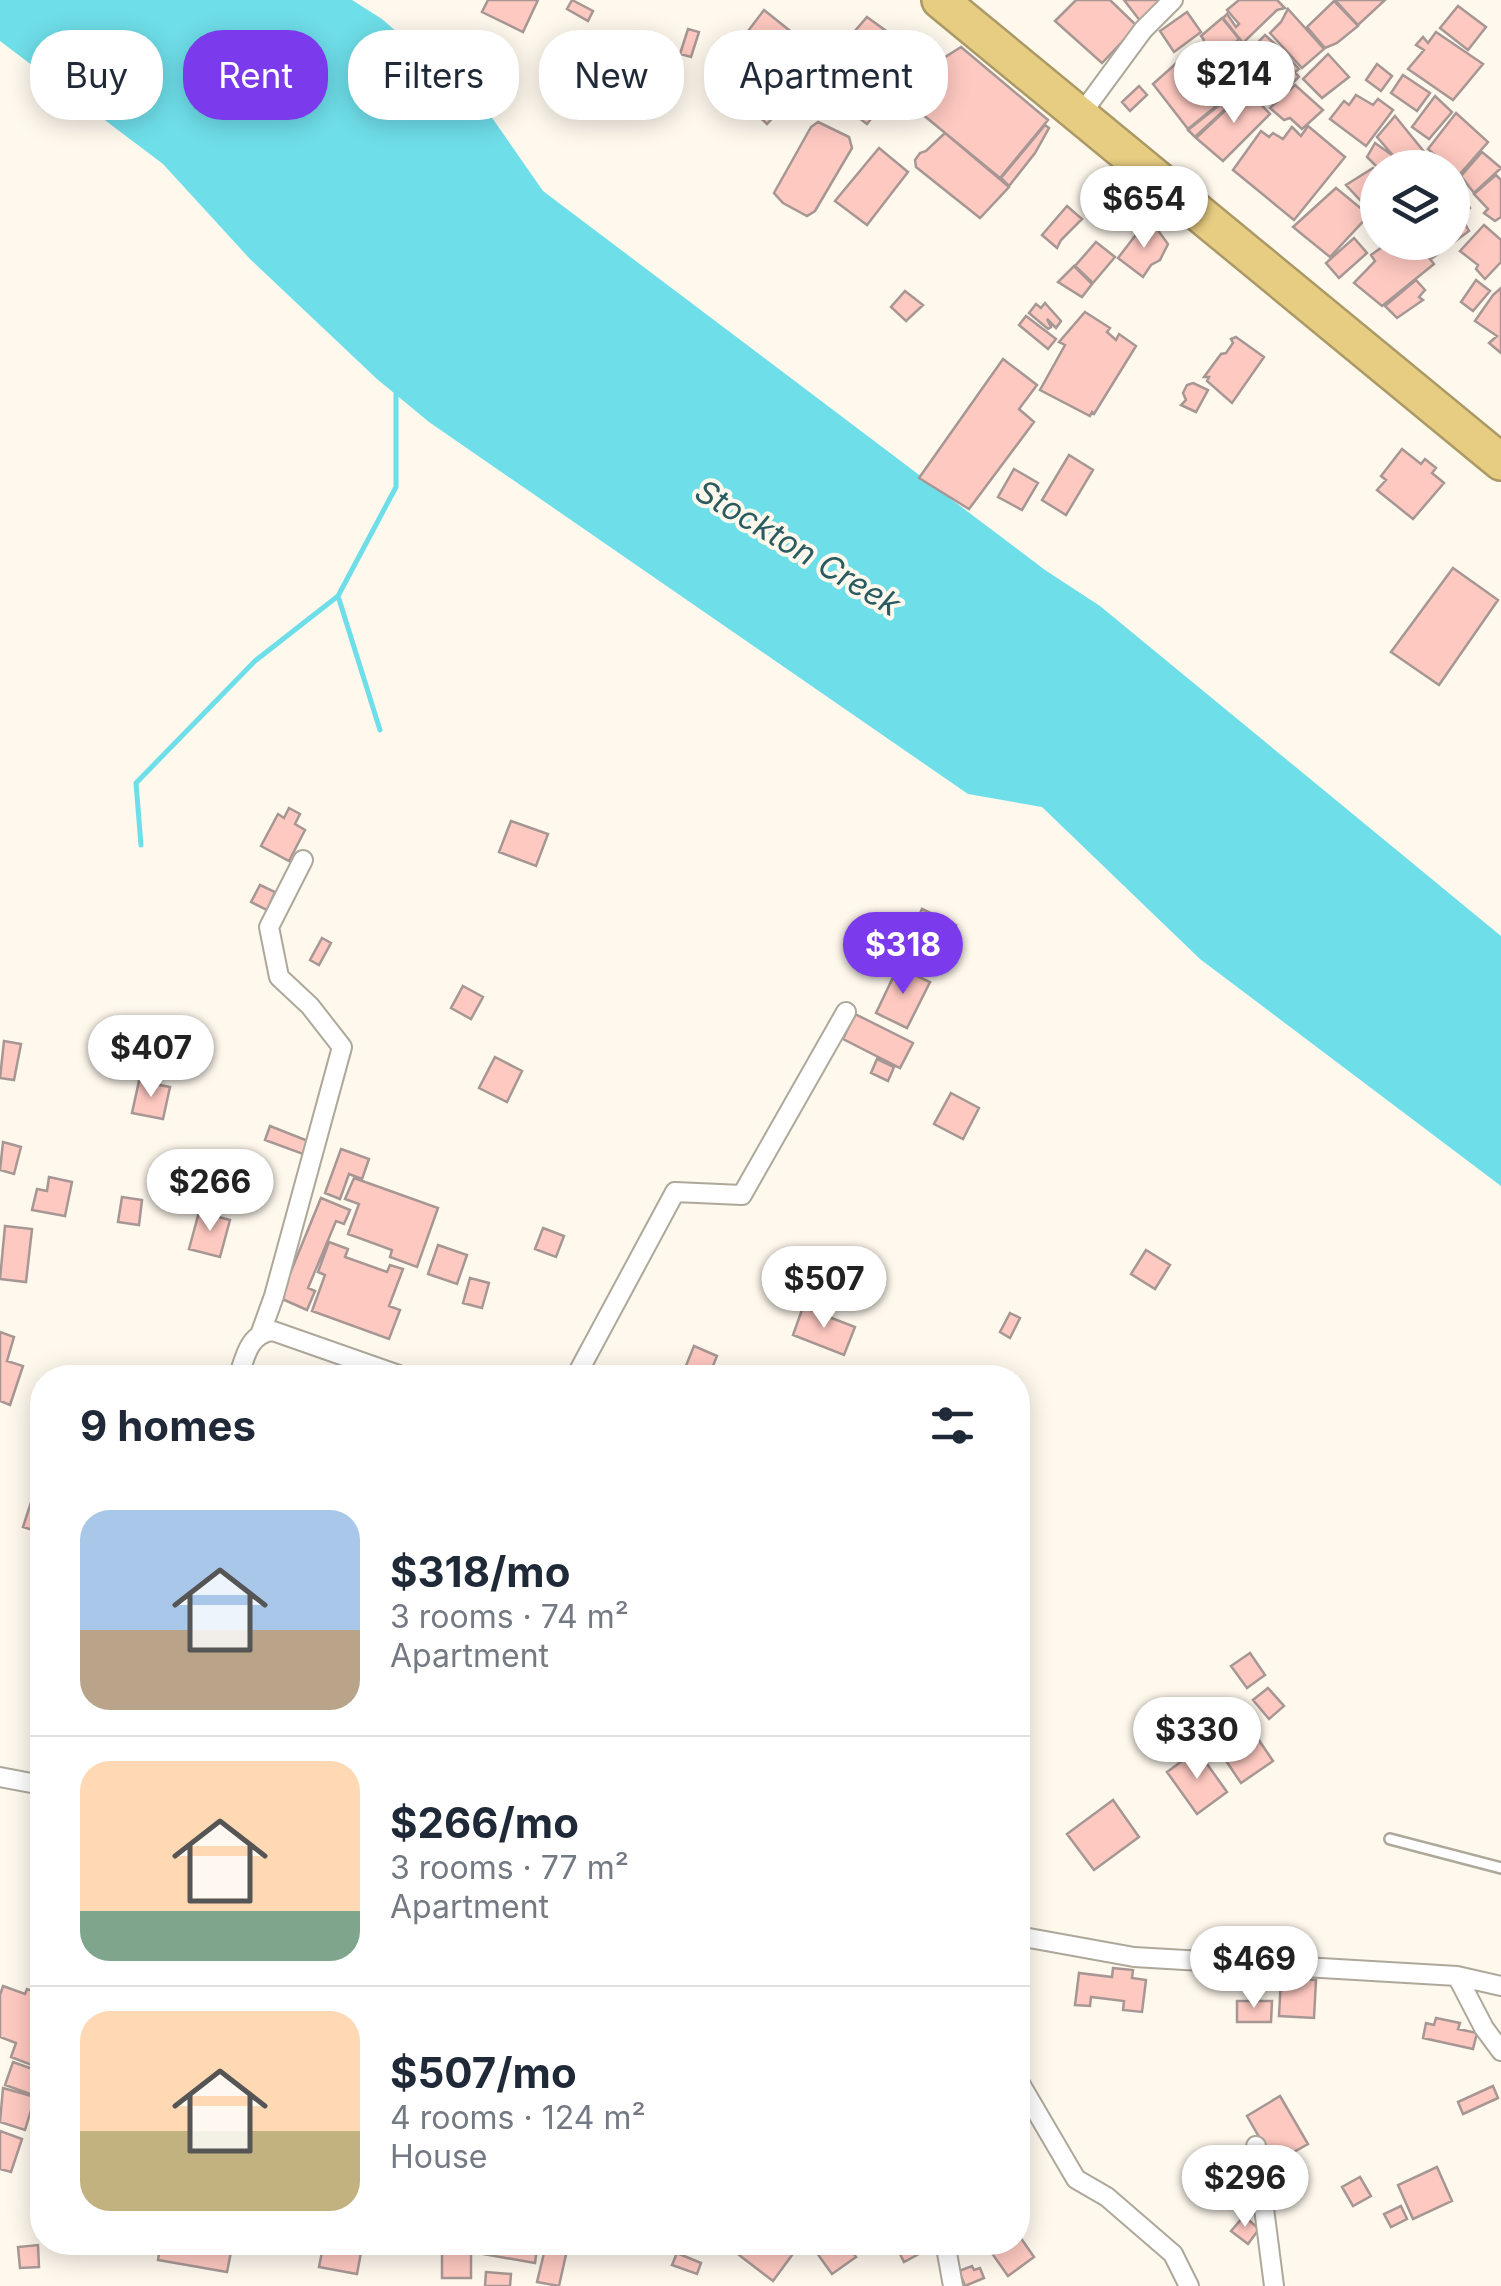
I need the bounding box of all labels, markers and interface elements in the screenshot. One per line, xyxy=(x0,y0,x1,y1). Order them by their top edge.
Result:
chip: Buy xyxy=(30,30,163,120)
chip: Rent xyxy=(183,30,328,120)
chip: Filters xyxy=(348,30,519,120)
chip: New xyxy=(539,30,684,120)
chip: Apartment xyxy=(704,30,948,120)
pin: $214 xyxy=(1175,41,1293,126)
text: $214 xyxy=(1196,54,1272,93)
map controls xyxy=(1360,150,1470,260)
button: layers xyxy=(1360,150,1470,260)
pin: $654 xyxy=(1085,166,1203,251)
text: $654 xyxy=(1102,179,1186,218)
water label: Stockton Creek xyxy=(689,471,909,625)
pin: $318 xyxy=(844,912,962,997)
text: $318 xyxy=(865,925,941,964)
pin: $407 xyxy=(92,1015,210,1100)
text: $407 xyxy=(110,1028,192,1067)
pin: $266 xyxy=(151,1149,269,1234)
text: $266 xyxy=(169,1162,251,1201)
pin: $507 xyxy=(765,1246,883,1331)
text: $507 xyxy=(784,1259,864,1298)
icon: filters xyxy=(925,1398,980,1453)
text: 9 homes xyxy=(80,1400,256,1451)
text: $318/mo xyxy=(390,1546,570,1597)
icon: home xyxy=(160,1550,280,1670)
text: 3 rooms · 74 m² xyxy=(390,1597,629,1636)
text: Apartment xyxy=(390,1636,549,1675)
pin: $330 xyxy=(1138,1697,1256,1782)
text: $330 xyxy=(1155,1710,1239,1749)
text: $266/mo xyxy=(390,1797,579,1848)
icon: home xyxy=(160,1801,280,1921)
text: 3 rooms · 77 m² xyxy=(390,1848,629,1887)
text: Apartment xyxy=(390,1887,549,1926)
pin: $469 xyxy=(1195,1926,1313,2011)
text: $469 xyxy=(1212,1939,1296,1978)
text: $507/mo xyxy=(390,2047,577,2098)
icon: home xyxy=(160,2051,280,2171)
text: 4 rooms · 124 m² xyxy=(390,2098,646,2137)
text: House xyxy=(390,2137,487,2176)
pin: $296 xyxy=(1186,2145,1304,2230)
text: $296 xyxy=(1204,2158,1286,2197)

